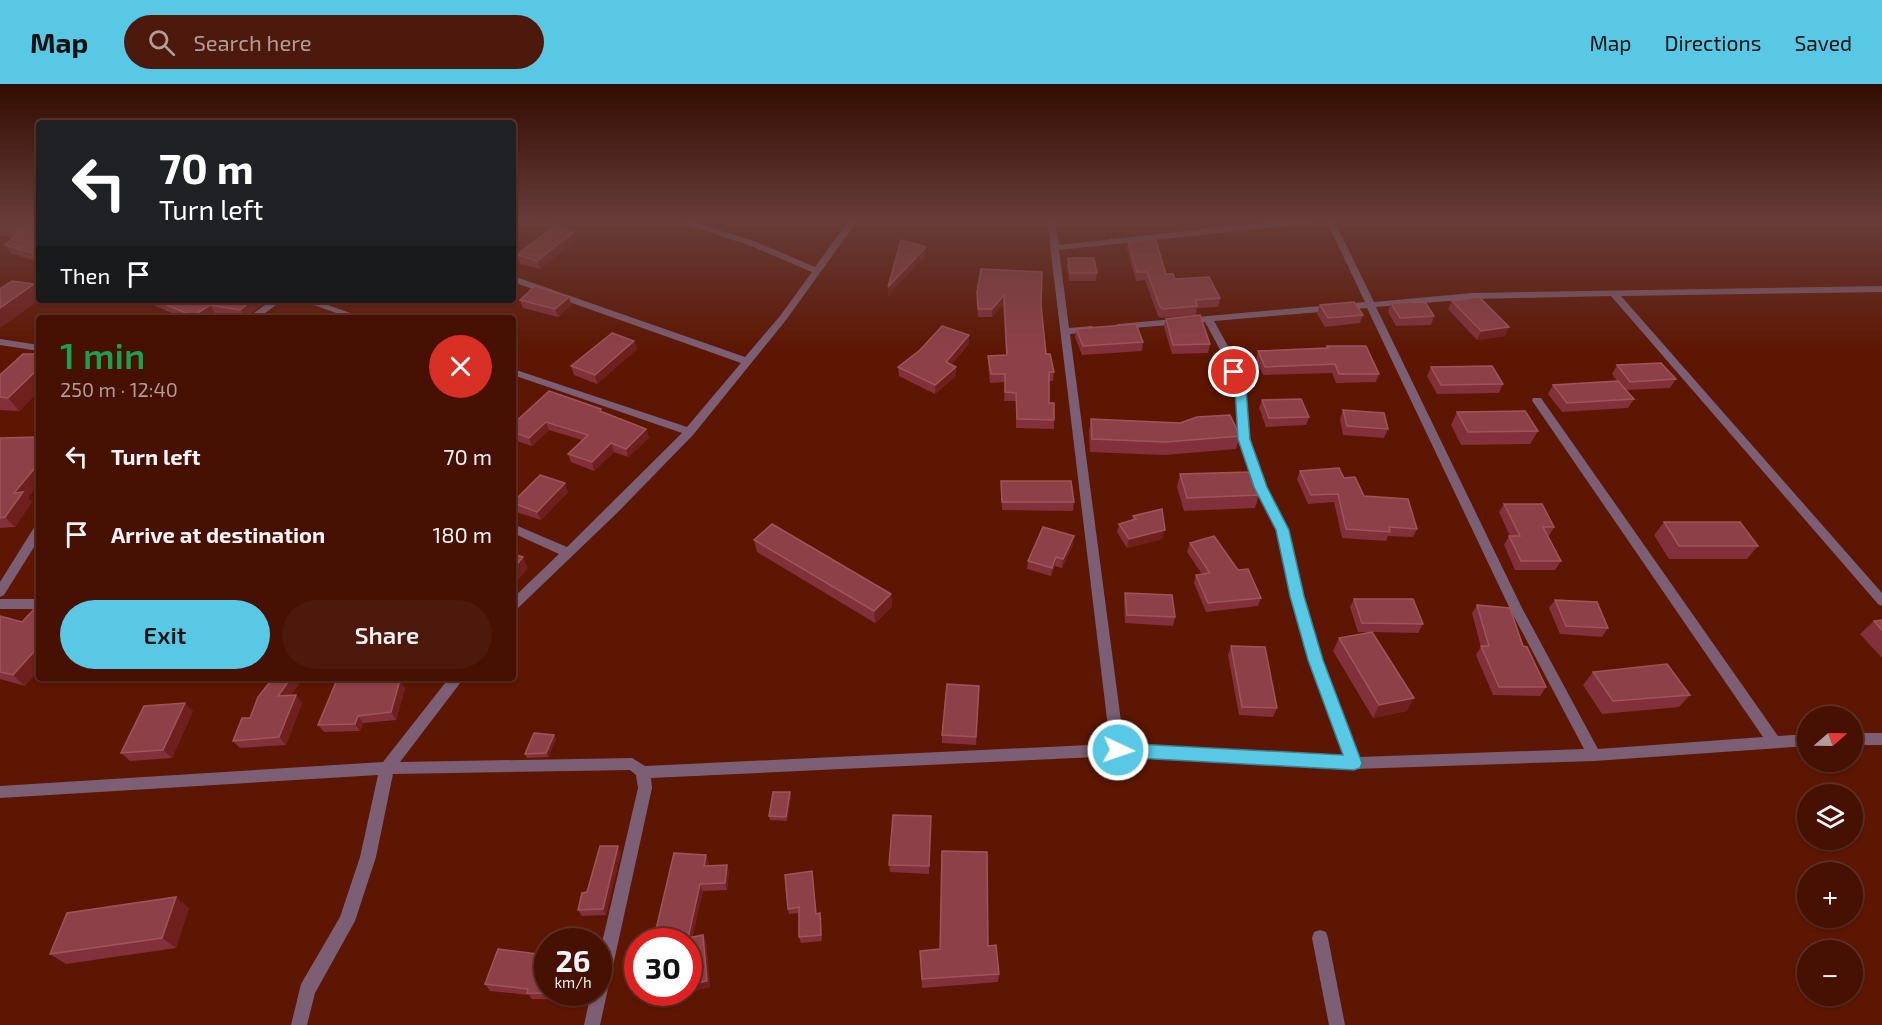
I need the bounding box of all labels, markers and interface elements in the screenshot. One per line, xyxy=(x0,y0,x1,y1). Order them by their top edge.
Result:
search box xyxy=(124,15,544,69)
text: Map xyxy=(30,25,88,59)
icon: search xyxy=(145,26,178,59)
text: Search here xyxy=(193,29,312,55)
text: Map xyxy=(1589,30,1632,55)
text: Directions xyxy=(1665,30,1761,55)
text: Saved xyxy=(1794,30,1852,55)
text: 70 m xyxy=(159,142,254,192)
icon: left xyxy=(60,144,138,222)
text: Turn left xyxy=(159,193,263,225)
icon: arrive xyxy=(122,258,155,291)
text: Then xyxy=(60,262,110,288)
text: 1 min xyxy=(60,333,145,376)
button: close xyxy=(429,335,492,398)
pin xyxy=(1208,346,1259,397)
icon: arrive xyxy=(1217,355,1250,388)
text: 250 m · 12:40 xyxy=(60,377,178,401)
icon: left xyxy=(60,440,93,473)
text: Turn left xyxy=(111,443,200,469)
text: 70 m xyxy=(443,443,492,469)
icon: arrive xyxy=(60,518,93,551)
text: Arrive at destination xyxy=(111,521,325,547)
text: 180 m xyxy=(432,521,492,547)
button: Exit xyxy=(60,600,270,669)
button: Share xyxy=(282,600,492,669)
north arrow xyxy=(1797,706,1863,772)
map controls xyxy=(1797,706,1863,1006)
position arrow xyxy=(1086,718,1150,782)
button: layers xyxy=(1797,784,1863,850)
button: + xyxy=(1797,862,1863,928)
speed limit sign: 30 xyxy=(624,928,702,1006)
button: − xyxy=(1797,940,1863,1006)
text: 26 xyxy=(555,942,591,978)
text: km/h xyxy=(554,973,592,991)

